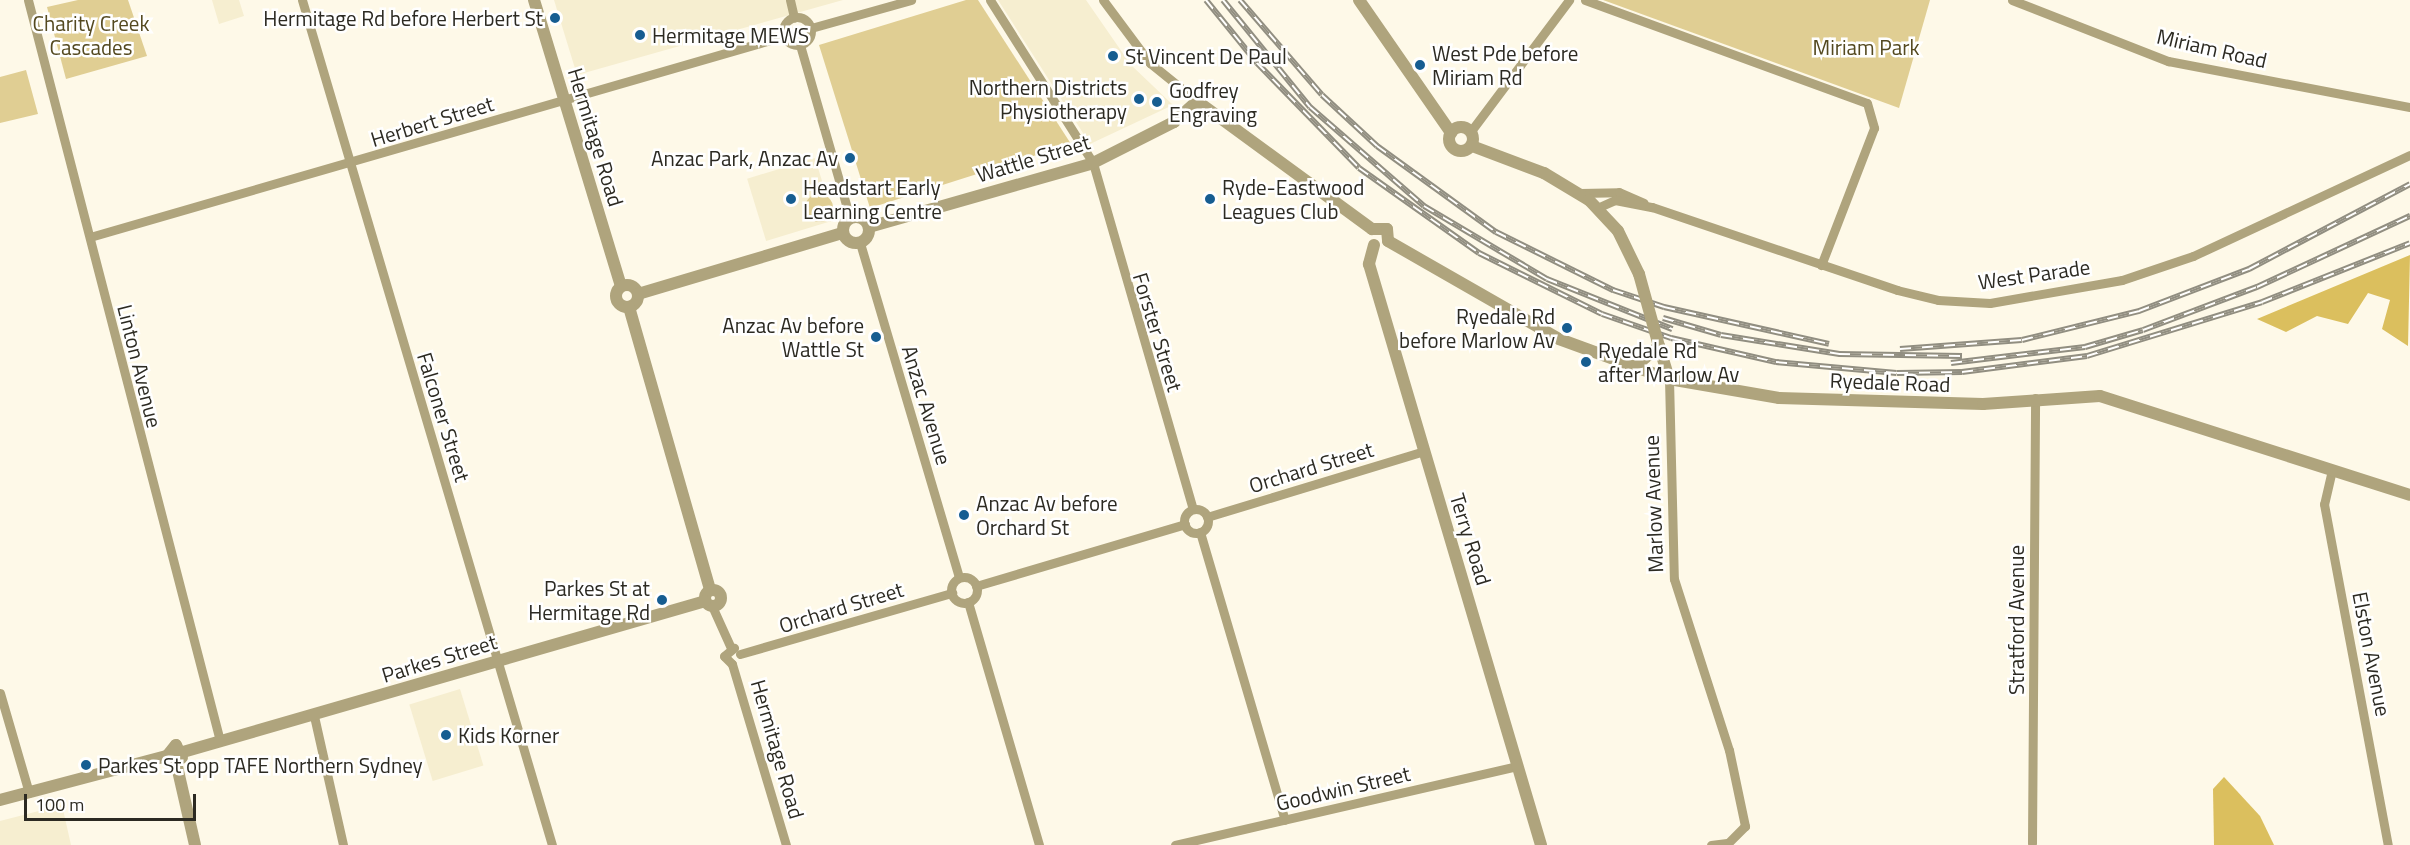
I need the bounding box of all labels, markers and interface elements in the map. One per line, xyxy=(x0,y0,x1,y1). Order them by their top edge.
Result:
place label: Hermitage Rd before Herbert St xyxy=(263,5,543,31)
park label: Charity Creek Cascades xyxy=(33,10,149,60)
marker: Hermitage Rd before Herbert St xyxy=(548,11,562,25)
place label: Hermitage MEWS xyxy=(652,22,809,48)
street label: Miriam Road xyxy=(2154,23,2270,73)
marker: Hermitage MEWS xyxy=(633,28,647,42)
park label: Miriam Park xyxy=(1813,34,1919,60)
place label: West Pde before Miriam Rd xyxy=(1432,40,1578,90)
place label: St Vincent De Paul xyxy=(1125,43,1287,69)
marker: St Vincent De Paul xyxy=(1106,49,1120,63)
marker: West Pde before Miriam Rd xyxy=(1413,58,1427,72)
street label: Hermitage Road xyxy=(563,65,629,209)
place label: Northern Districts Physiotherapy xyxy=(969,74,1127,124)
place label: Godfrey Engraving xyxy=(1169,77,1257,127)
street label: Herbert Street xyxy=(368,90,496,152)
marker: Northern Districts Physiotherapy xyxy=(1132,92,1146,106)
marker: Godfrey Engraving xyxy=(1150,95,1164,109)
street label: Wattle Street xyxy=(973,129,1093,187)
place label: Anzac Park, Anzac Av xyxy=(651,145,838,171)
marker: Anzac Park, Anzac Av xyxy=(843,151,857,165)
place label: Headstart Early Learning Centre xyxy=(803,174,942,224)
place label: Ryde-Eastwood Leagues Club xyxy=(1222,174,1364,224)
marker: Headstart Early Learning Centre xyxy=(784,192,798,206)
marker: Ryde-Eastwood Leagues Club xyxy=(1203,192,1217,206)
street label: West Parade xyxy=(1976,254,2092,294)
street label: Forster Street xyxy=(1128,270,1188,394)
street label: Linton Avenue xyxy=(113,302,167,430)
place label: Ryedale Rd before Marlow Av xyxy=(1399,303,1555,353)
place label: Anzac Av before Wattle St xyxy=(722,312,864,362)
marker: Ryedale Rd before Marlow Av xyxy=(1560,321,1574,335)
marker: Anzac Av before Wattle St xyxy=(869,330,883,344)
place label: Ryedale Rd after Marlow Av xyxy=(1598,337,1739,387)
street label: Anzac Avenue xyxy=(897,342,957,468)
street label: Falconer Street xyxy=(412,349,476,485)
marker: Ryedale Rd after Marlow Av xyxy=(1579,355,1593,369)
street label: Ryedale Road xyxy=(1829,367,1951,397)
street label: Marlow Avenue xyxy=(1638,435,1668,573)
street label: Orchard Street xyxy=(1246,436,1376,498)
place label: Anzac Av before Orchard St xyxy=(976,490,1118,540)
street label: Terry Road xyxy=(1445,490,1497,588)
marker: Anzac Av before Orchard St xyxy=(957,508,971,522)
street label: Stratford Avenue xyxy=(2003,545,2029,695)
place label: Parkes St at Hermitage Rd xyxy=(528,575,650,625)
street label: Orchard Street xyxy=(776,576,906,638)
street label: Elston Avenue xyxy=(2348,590,2396,718)
marker: Parkes St at Hermitage Rd xyxy=(655,593,669,607)
street label: Parkes Street xyxy=(378,629,500,687)
street label: Hermitage Road xyxy=(746,677,810,821)
place label: Kids Korner xyxy=(458,722,559,748)
marker: Kids Korner xyxy=(439,728,453,742)
place label: Parkes St opp TAFE Northern Sydney xyxy=(98,752,423,778)
marker: Parkes St opp TAFE Northern Sydney xyxy=(79,758,93,772)
street label: Goodwin Street xyxy=(1273,760,1413,816)
scale bar xyxy=(27,782,200,820)
text: 100 m xyxy=(35,791,84,818)

